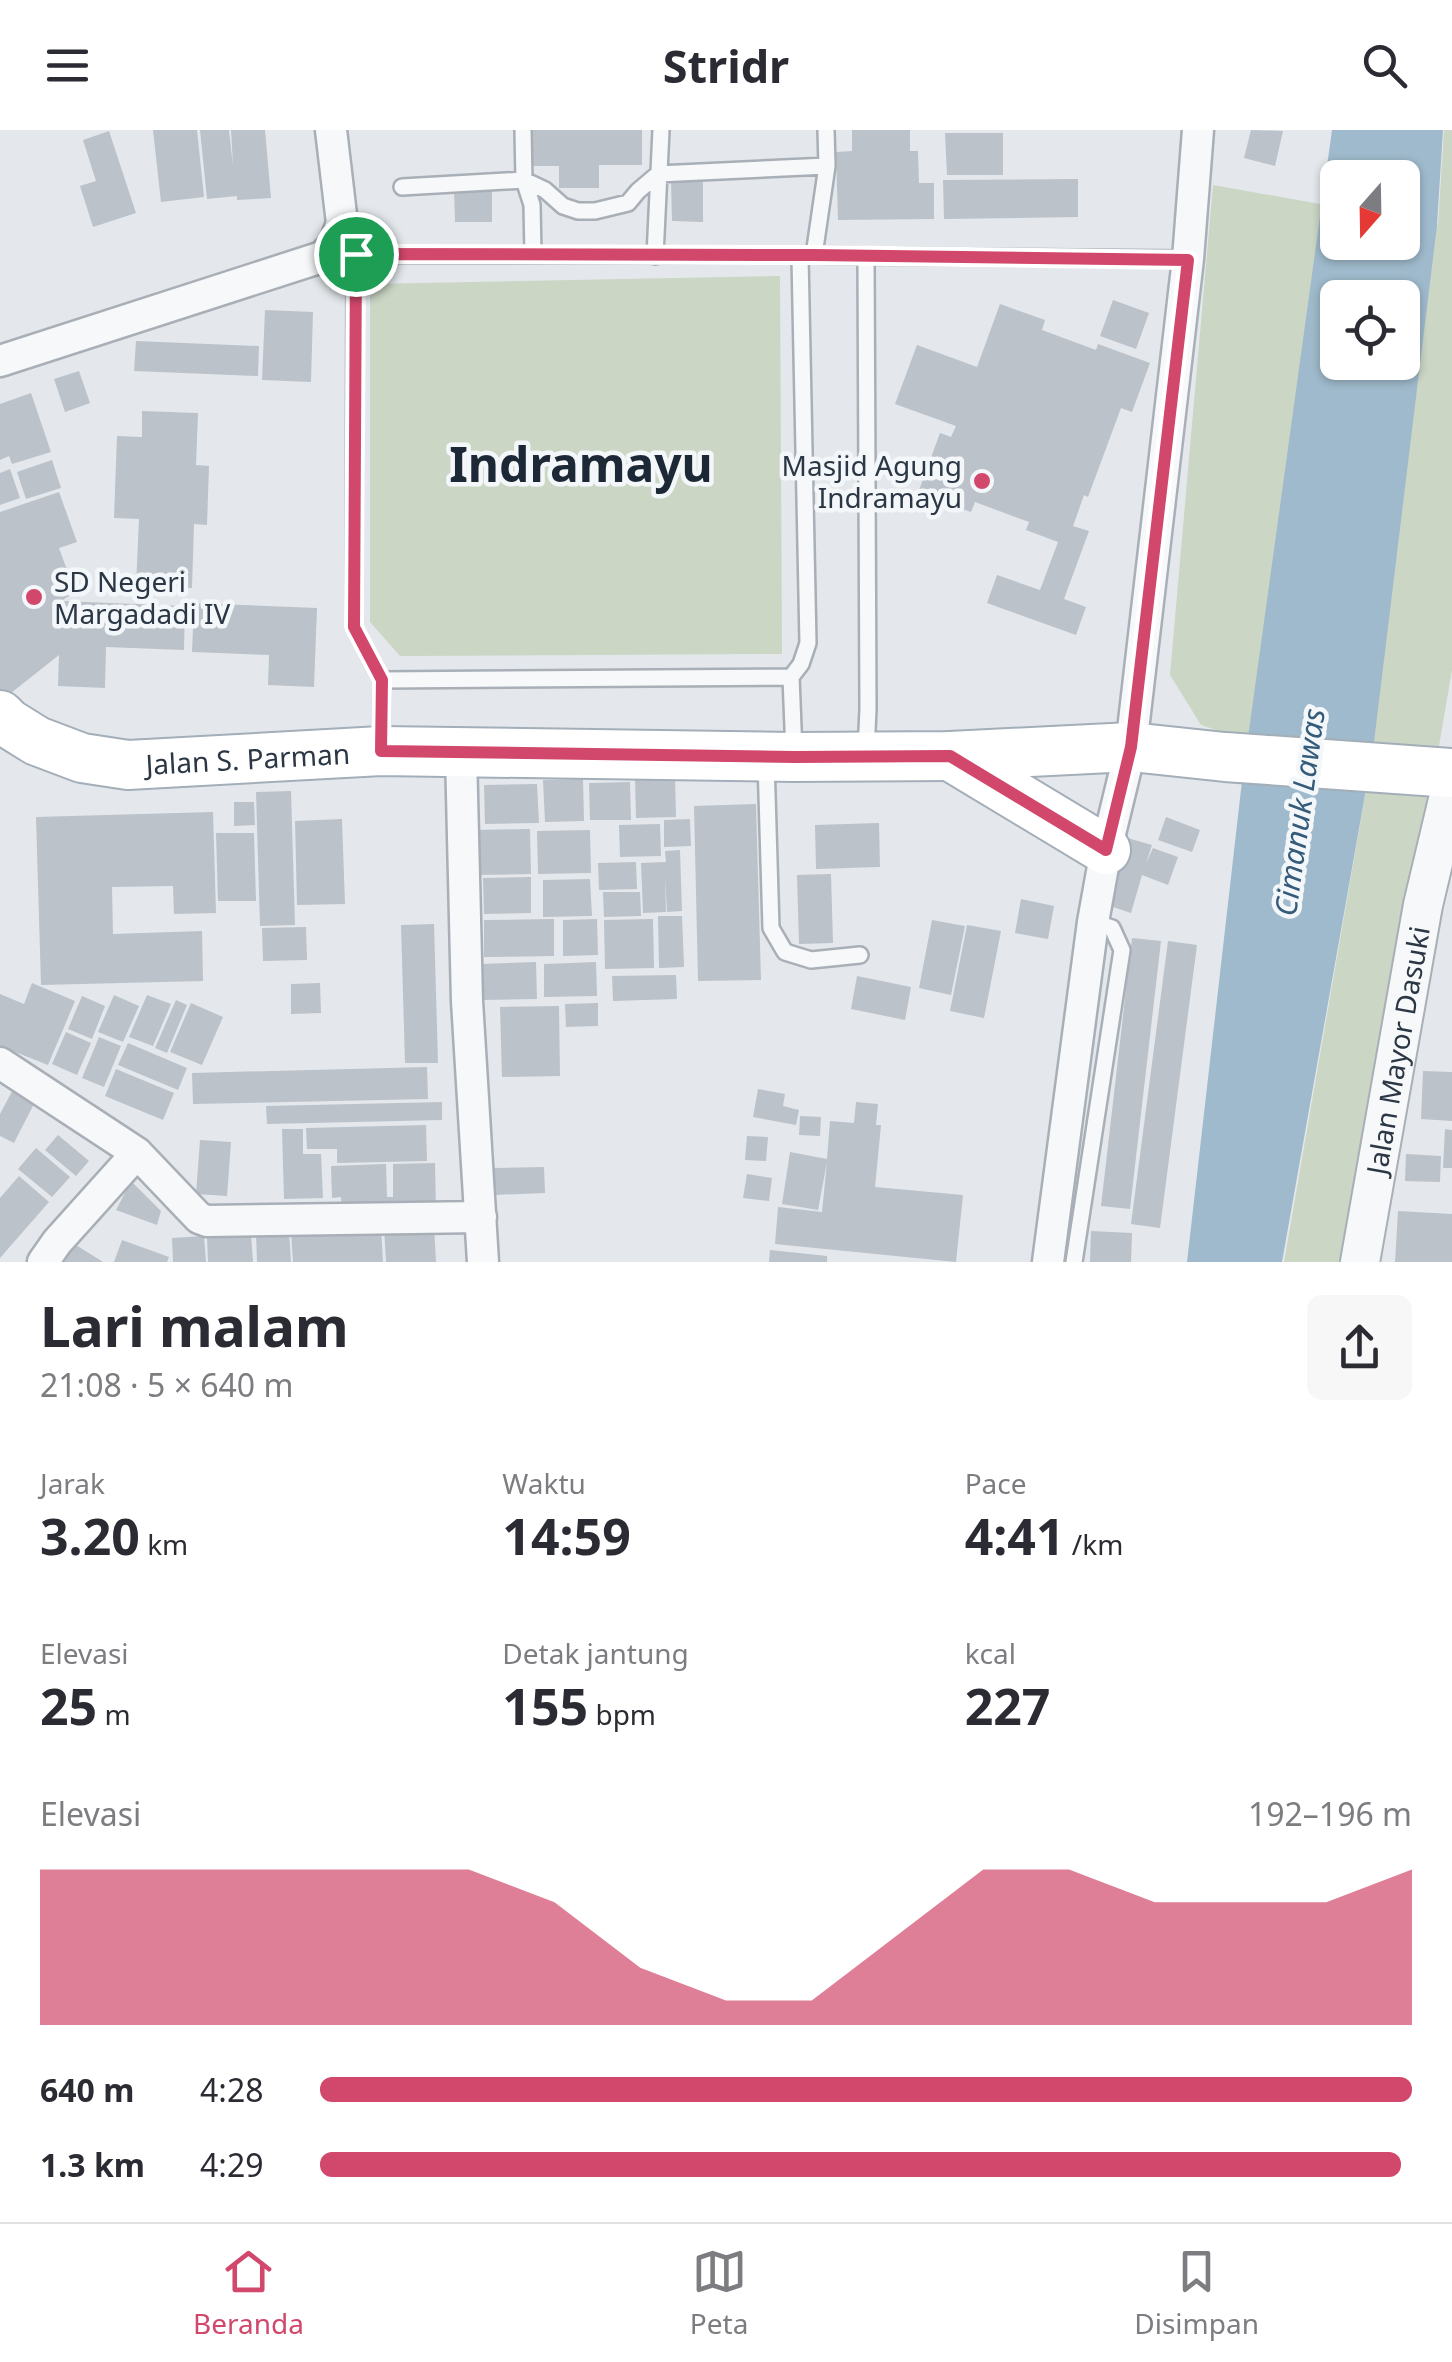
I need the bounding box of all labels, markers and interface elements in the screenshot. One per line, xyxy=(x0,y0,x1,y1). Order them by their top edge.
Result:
text: Stridr xyxy=(663,35,789,96)
icon: menu xyxy=(40,38,95,93)
icon: search xyxy=(1357,38,1412,93)
north arrow xyxy=(1320,160,1420,260)
map controls xyxy=(1320,160,1420,380)
pin xyxy=(314,212,399,297)
icon: arrive xyxy=(329,227,384,282)
button: locate xyxy=(1320,280,1420,380)
district label: Indramayu xyxy=(449,431,713,496)
place label: Masjid Agung Indramayu xyxy=(782,446,962,516)
marker: Masjid Agung Indramayu xyxy=(971,470,993,492)
place label: SD Negeri Margadadi IV xyxy=(54,562,230,632)
marker: SD Negeri Margadadi IV xyxy=(23,586,45,608)
water label: Cimanuk Lawas xyxy=(1264,706,1334,918)
street label: Jalan S. Parman xyxy=(142,734,351,783)
street label: Jalan Mayor Dasuki xyxy=(1356,923,1438,1180)
text: Lari malam xyxy=(40,1288,349,1363)
button: share xyxy=(1307,1295,1412,1400)
text: 21:08 · 5 × 640 m xyxy=(40,1363,293,1406)
text: Jarak xyxy=(40,1464,105,1502)
text: Waktu xyxy=(502,1464,586,1502)
text: Pace xyxy=(965,1464,1027,1502)
text: 3.20 xyxy=(40,1502,140,1570)
text: 14:59 xyxy=(502,1502,631,1570)
text: 4:41 xyxy=(965,1502,1065,1570)
text: km xyxy=(140,1525,188,1563)
text: /km xyxy=(1065,1525,1123,1563)
text: Elevasi xyxy=(40,1634,129,1672)
text: Detak jantung xyxy=(502,1634,689,1672)
text: kcal xyxy=(965,1634,1016,1672)
text: 25 xyxy=(40,1672,97,1740)
text: 155 xyxy=(502,1672,588,1740)
text: 227 xyxy=(965,1672,1050,1740)
text: m xyxy=(97,1695,131,1733)
text: bpm xyxy=(588,1695,656,1733)
text: Elevasi xyxy=(40,1792,141,1835)
text: 192–196 m xyxy=(1248,1792,1412,1835)
text: 640 m xyxy=(40,2068,134,2111)
text: 4:28 xyxy=(200,2068,264,2111)
text: 1.3 km xyxy=(40,2143,145,2186)
text: 4:29 xyxy=(200,2143,264,2186)
tab: Beranda xyxy=(193,2244,304,2342)
tab: Peta xyxy=(690,2244,748,2342)
tab: Disimpan xyxy=(1134,2244,1259,2342)

